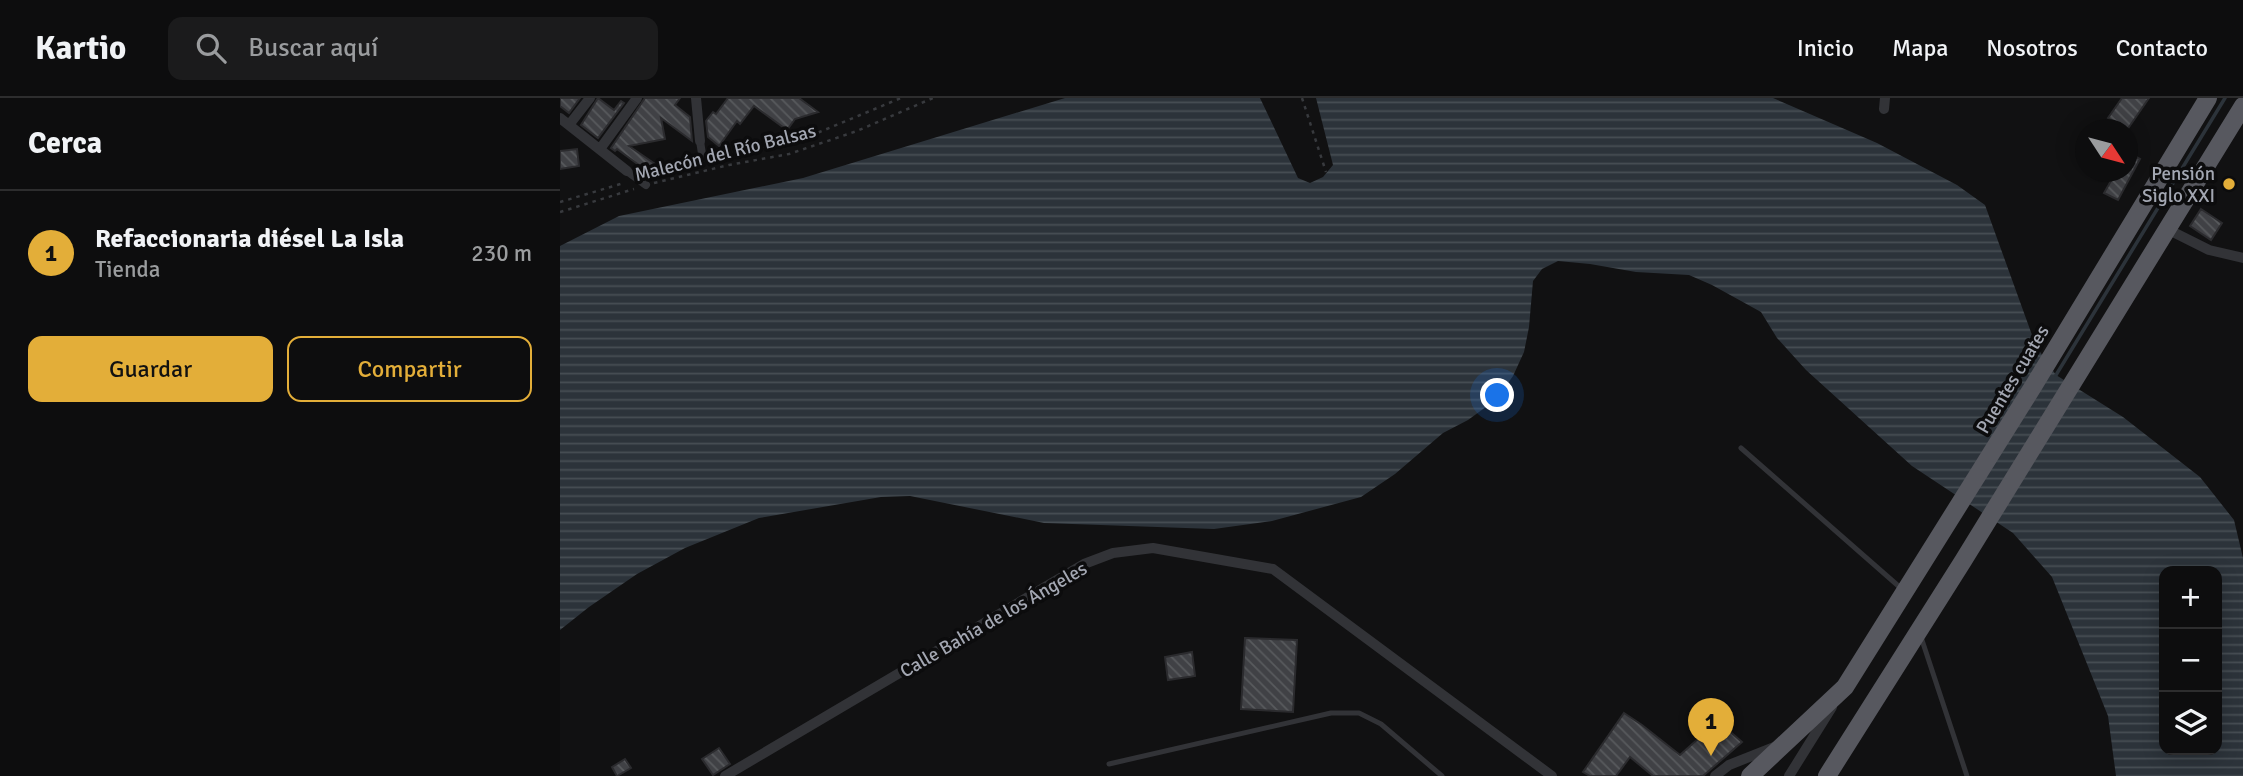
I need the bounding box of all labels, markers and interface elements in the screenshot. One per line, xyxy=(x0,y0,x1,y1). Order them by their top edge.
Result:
search box xyxy=(168,17,658,80)
text: Kartio xyxy=(35,28,126,69)
icon: search xyxy=(192,29,230,67)
text: Buscar aquí xyxy=(248,32,378,64)
text: Inicio xyxy=(1797,33,1854,63)
text: Mapa xyxy=(1892,33,1948,63)
text: Nosotros xyxy=(1986,33,2078,63)
text: Contacto xyxy=(2116,33,2208,63)
street label: Malecón del Río Balsas xyxy=(632,119,818,187)
north arrow xyxy=(2075,119,2138,182)
text: Cerca xyxy=(28,125,102,162)
place label: Pensión Siglo XXI xyxy=(2142,162,2215,208)
marker: Pensión Siglo XXI xyxy=(2221,176,2237,192)
text: Refaccionaria diésel La Isla xyxy=(95,223,404,255)
text: 1 xyxy=(45,239,57,268)
text: 230 m xyxy=(471,239,532,268)
text: Tienda xyxy=(95,255,160,284)
street label: Puentes cuates xyxy=(1971,321,2055,438)
button: Guardar xyxy=(28,336,273,402)
button: Compartir xyxy=(287,336,532,402)
your location xyxy=(1480,378,1514,412)
street label: Calle Bahía de los Ángeles xyxy=(896,556,1091,683)
map controls xyxy=(2159,566,2222,755)
button: + xyxy=(2159,566,2222,629)
button: − xyxy=(2159,629,2222,692)
button: layers xyxy=(2159,692,2222,755)
pin: 1 xyxy=(1688,698,1734,756)

